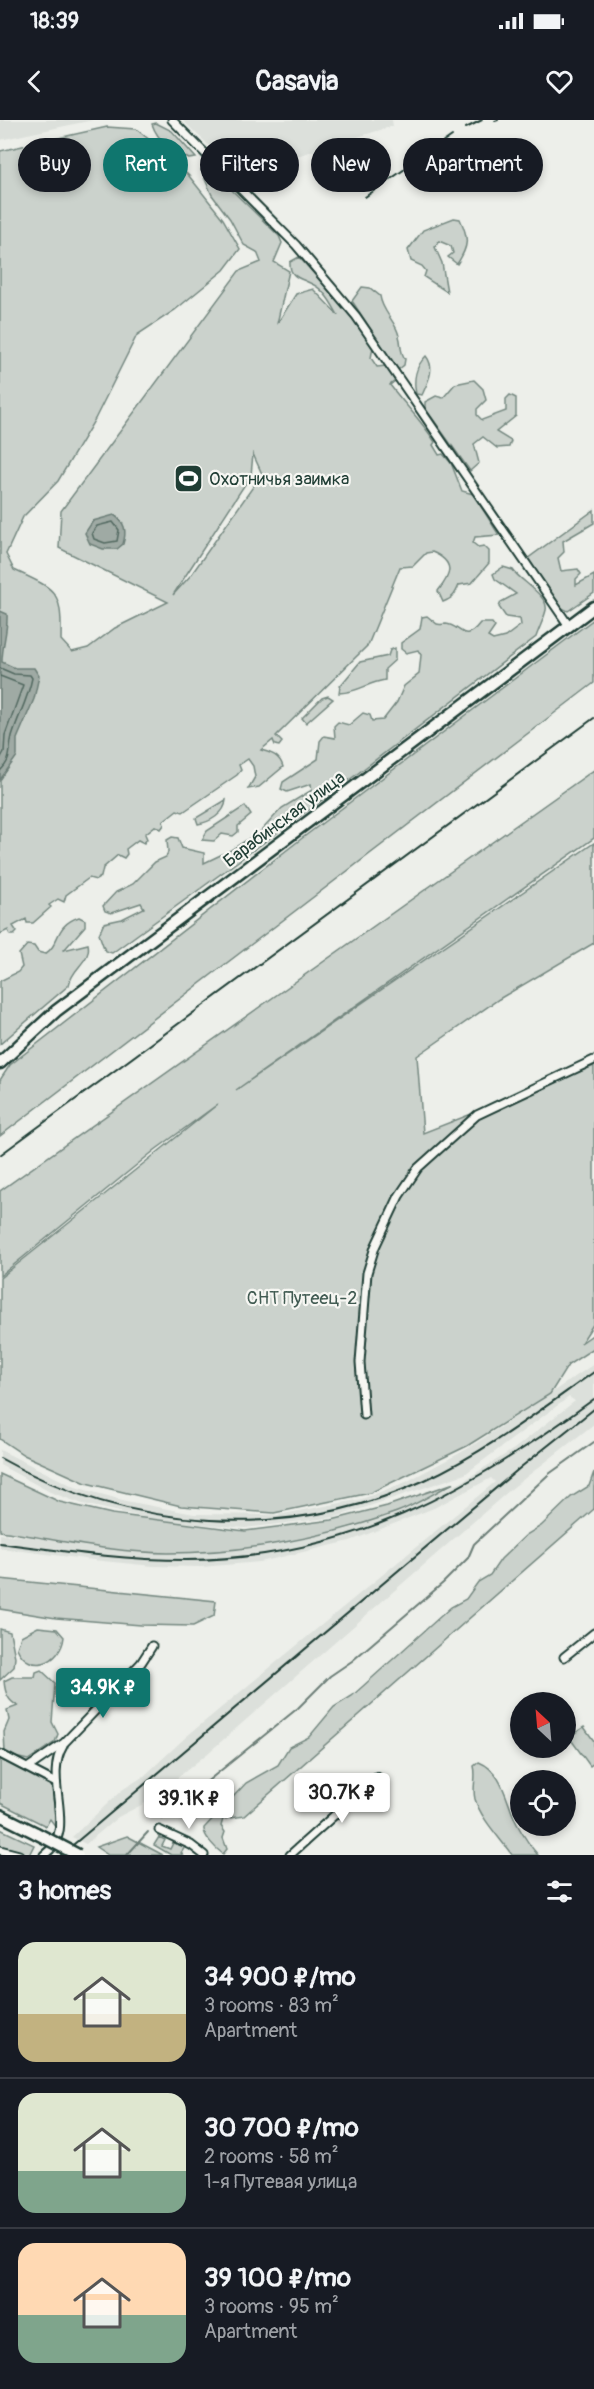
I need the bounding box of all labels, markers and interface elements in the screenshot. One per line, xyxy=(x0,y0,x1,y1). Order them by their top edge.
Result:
text: 18:39 xyxy=(30,7,79,35)
icon: back xyxy=(18,65,51,98)
text: Casavia xyxy=(255,65,339,98)
icon: heart xyxy=(543,65,576,98)
chip: Buy xyxy=(18,138,91,192)
chip: Rent xyxy=(103,138,188,192)
chip: Filters xyxy=(200,138,299,192)
chip: New xyxy=(311,138,391,192)
chip: Apartment xyxy=(403,138,543,192)
sports icon: Охотничья заимка xyxy=(172,463,204,495)
place label: Охотничья заимка xyxy=(209,468,349,491)
street label: Барабинская улица xyxy=(219,766,350,873)
park label: СНТ Путеец-2 xyxy=(247,1287,357,1310)
pin: 34.9K ₽ xyxy=(48,1668,158,1719)
text: 34.9K ₽ xyxy=(70,1675,136,1700)
north arrow xyxy=(510,1692,576,1758)
map controls xyxy=(510,1692,576,1836)
button: locate xyxy=(510,1770,576,1836)
pin: 30.7K ₽ xyxy=(287,1773,397,1824)
pin: 39.1K ₽ xyxy=(134,1779,244,1830)
text: 30.7K ₽ xyxy=(308,1780,376,1805)
text: 39.1K ₽ xyxy=(158,1786,220,1811)
text: 3 homes xyxy=(18,1875,111,1907)
icon: filters xyxy=(543,1875,576,1908)
text: 34 900 ₽/mo xyxy=(204,1961,356,1993)
icon: home xyxy=(66,1966,138,2038)
text: 3 rooms · 83 m² xyxy=(204,1993,339,2018)
text: Apartment xyxy=(204,2018,297,2043)
text: 30 700 ₽/mo xyxy=(204,2112,359,2144)
icon: home xyxy=(66,2117,138,2189)
text: 2 rooms · 58 m² xyxy=(204,2144,339,2169)
text: 1-я Путевая улица xyxy=(204,2169,357,2194)
text: 39 100 ₽/mo xyxy=(204,2262,351,2294)
icon: home xyxy=(66,2267,138,2339)
text: 3 rooms · 95 m² xyxy=(204,2294,339,2319)
text: Apartment xyxy=(204,2319,297,2344)

